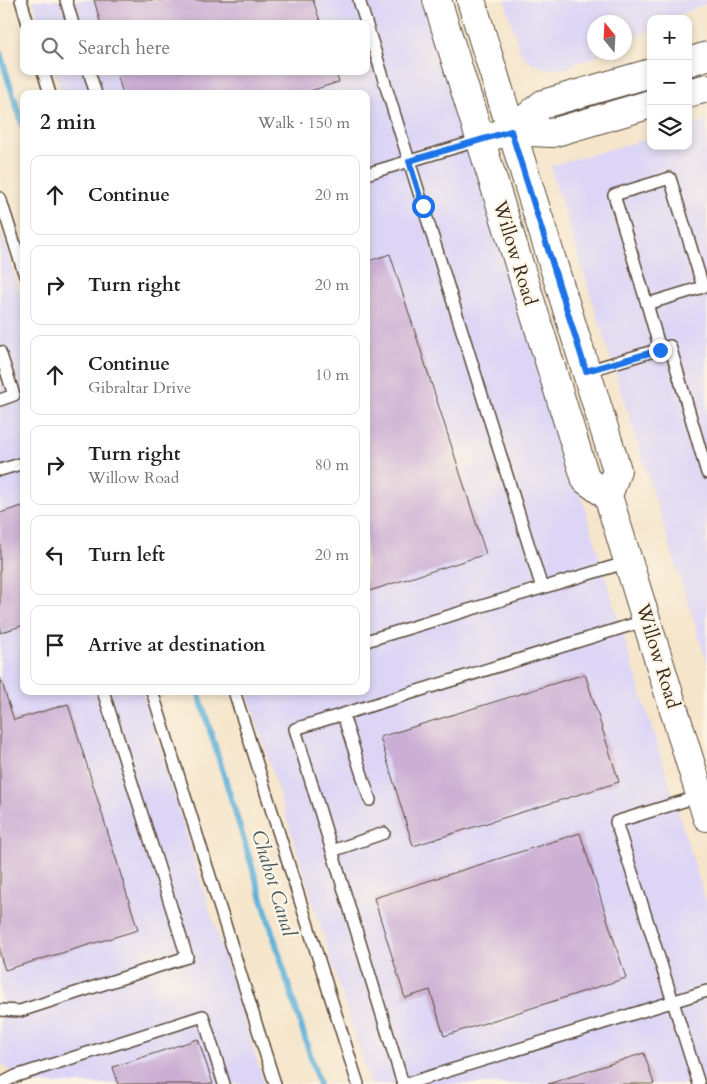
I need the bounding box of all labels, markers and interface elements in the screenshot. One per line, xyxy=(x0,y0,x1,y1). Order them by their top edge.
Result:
north arrow xyxy=(587,15,632,60)
map controls xyxy=(647,15,692,150)
button: + xyxy=(647,15,692,60)
search box xyxy=(20,20,370,75)
icon: search xyxy=(38,34,66,62)
text: Search here xyxy=(78,35,170,61)
button: − xyxy=(647,60,692,105)
button: layers xyxy=(647,105,692,150)
text: 2 min xyxy=(40,108,96,137)
text: Walk · 150 m xyxy=(258,112,350,134)
icon: ahead xyxy=(41,181,69,209)
text: Continue xyxy=(88,182,170,208)
text: 20 m xyxy=(315,184,349,206)
route start xyxy=(412,195,435,218)
street label: Willow Road xyxy=(486,196,543,309)
icon: right xyxy=(41,271,69,299)
text: Turn right xyxy=(88,272,180,298)
text: 20 m xyxy=(315,274,349,296)
route end xyxy=(649,339,672,362)
text: Continue xyxy=(88,351,170,377)
icon: ahead xyxy=(41,361,69,389)
text: 10 m xyxy=(315,364,349,386)
text: Gibraltar Drive xyxy=(88,377,191,399)
text: Turn right xyxy=(88,441,180,467)
icon: right xyxy=(41,451,69,479)
text: 80 m xyxy=(315,454,349,476)
text: Willow Road xyxy=(88,467,179,489)
icon: left xyxy=(41,541,69,569)
text: Turn left xyxy=(88,542,165,568)
text: 20 m xyxy=(315,544,349,566)
street label: Willow Road xyxy=(629,599,686,712)
icon: arrive xyxy=(41,631,69,659)
text: Arrive at destination xyxy=(88,632,265,658)
water label: Chabot Canal xyxy=(245,826,303,940)

